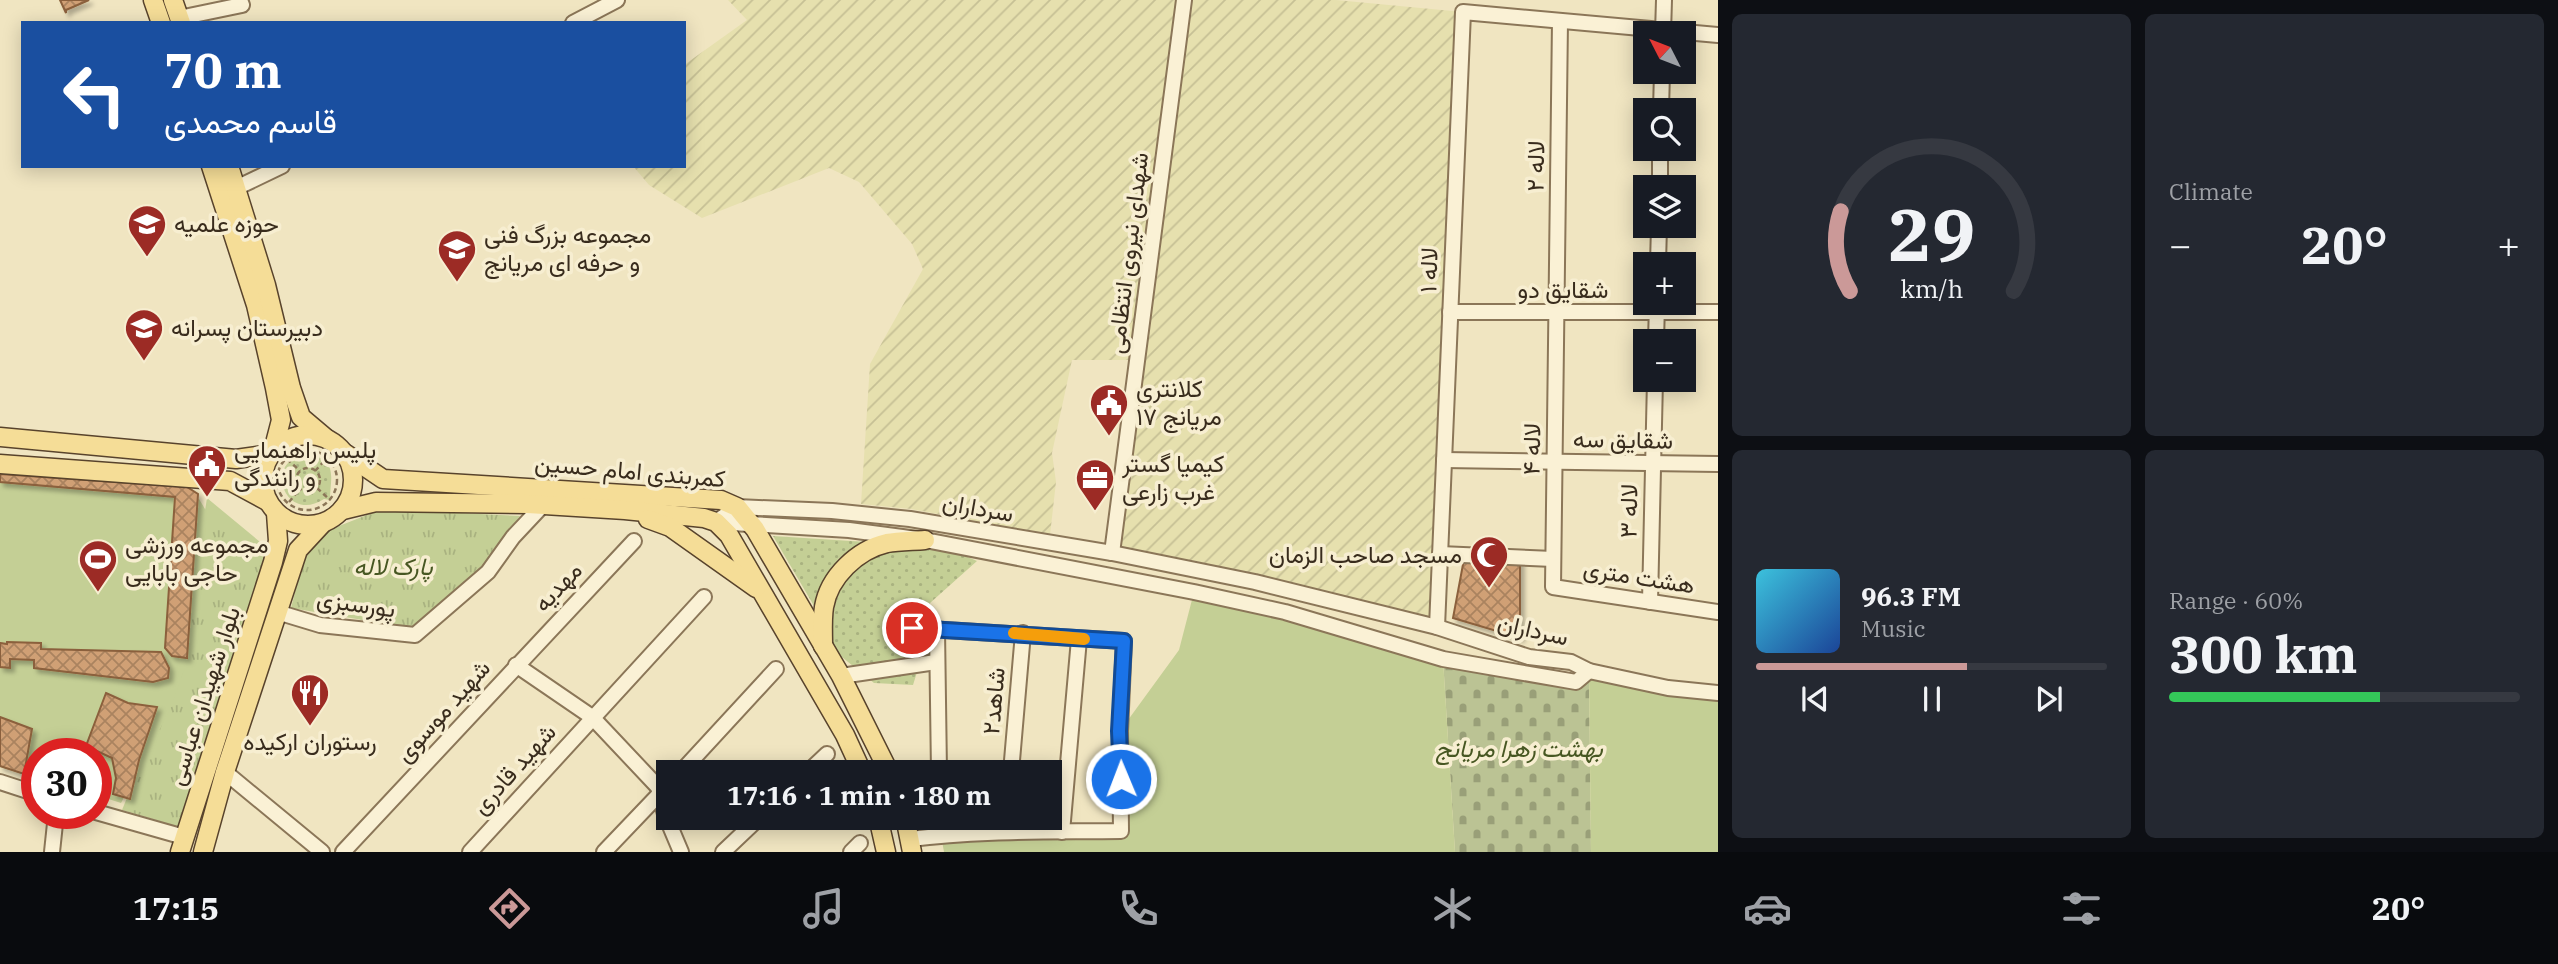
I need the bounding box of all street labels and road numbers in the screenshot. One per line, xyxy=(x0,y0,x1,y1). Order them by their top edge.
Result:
street label: لاله ۲ xyxy=(1519,140,1551,192)
street label: شهدای نیروی انتظامی xyxy=(1099,150,1155,355)
street label: لاله ۱ xyxy=(1411,247,1445,293)
street label: شقایق دو xyxy=(1518,273,1608,305)
street label: شقایق سه xyxy=(1573,422,1673,456)
street label: لاله ۴ xyxy=(1515,423,1547,475)
street label: کمربندی امام حسین xyxy=(533,446,727,495)
street label: لاله ۳ xyxy=(1612,484,1644,538)
street label: سرداران xyxy=(940,485,1016,529)
street label: هشت متری xyxy=(1581,551,1697,601)
street label: مهدیه xyxy=(526,554,589,618)
street label: پورسبزی xyxy=(315,582,398,625)
street label: بلوار شهیدان عباسی xyxy=(159,602,247,789)
street label: سرداران xyxy=(1495,605,1572,653)
street label: شهید موسوی xyxy=(388,652,497,769)
street label: شاهد۲ xyxy=(974,666,1012,736)
street label: شهید قادری xyxy=(464,716,563,821)

